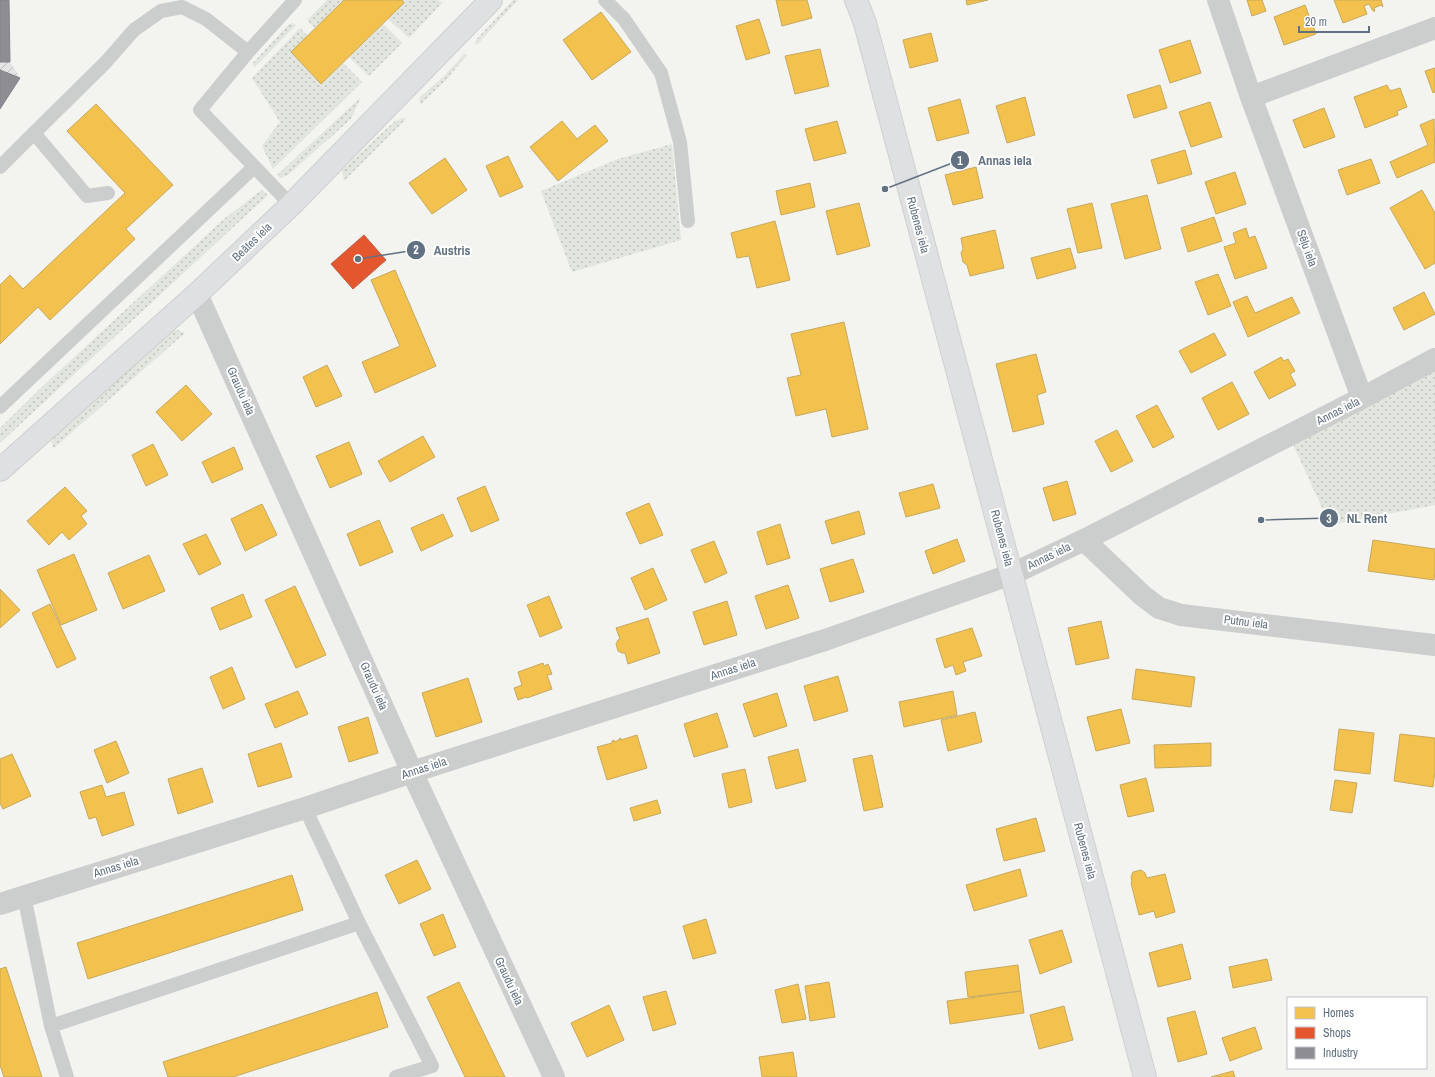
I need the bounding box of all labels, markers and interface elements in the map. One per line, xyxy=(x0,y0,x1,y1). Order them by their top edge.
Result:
scale bar xyxy=(1299,8,1369,34)
text: 20 m xyxy=(1305,14,1327,30)
callout: Annas iela xyxy=(950,148,1040,173)
text: Annas iela xyxy=(978,152,1032,169)
text: 1 xyxy=(957,153,963,169)
street label: Rubenes iela xyxy=(903,195,933,256)
street label: Beātes iela xyxy=(229,219,276,265)
street label: Sēļu iela xyxy=(1293,227,1321,269)
callout: Austris xyxy=(406,238,478,263)
text: 2 xyxy=(413,242,419,258)
text: Austris xyxy=(434,242,470,259)
street label: Graudu iela xyxy=(223,364,259,418)
street label: Annas iela xyxy=(1313,393,1363,429)
callout: NL Rent xyxy=(1319,506,1395,531)
street label: Rubenes iela xyxy=(987,508,1017,569)
text: NL Rent xyxy=(1347,510,1388,527)
text: 3 xyxy=(1326,511,1332,527)
street label: Annas iela xyxy=(1024,538,1074,574)
street label: Putnu iela xyxy=(1223,611,1269,633)
street label: Annas iela xyxy=(707,654,758,684)
street label: Graudu iela xyxy=(356,659,392,713)
street label: Annas iela xyxy=(398,753,449,783)
street label: Rubenes iela xyxy=(1070,821,1100,882)
street label: Annas iela xyxy=(90,852,141,882)
street label: Graudu iela xyxy=(491,954,527,1008)
legend xyxy=(1287,997,1427,1069)
text: Homes xyxy=(1323,1005,1354,1021)
text: Shops xyxy=(1323,1025,1351,1041)
text: Industry xyxy=(1323,1045,1358,1061)

